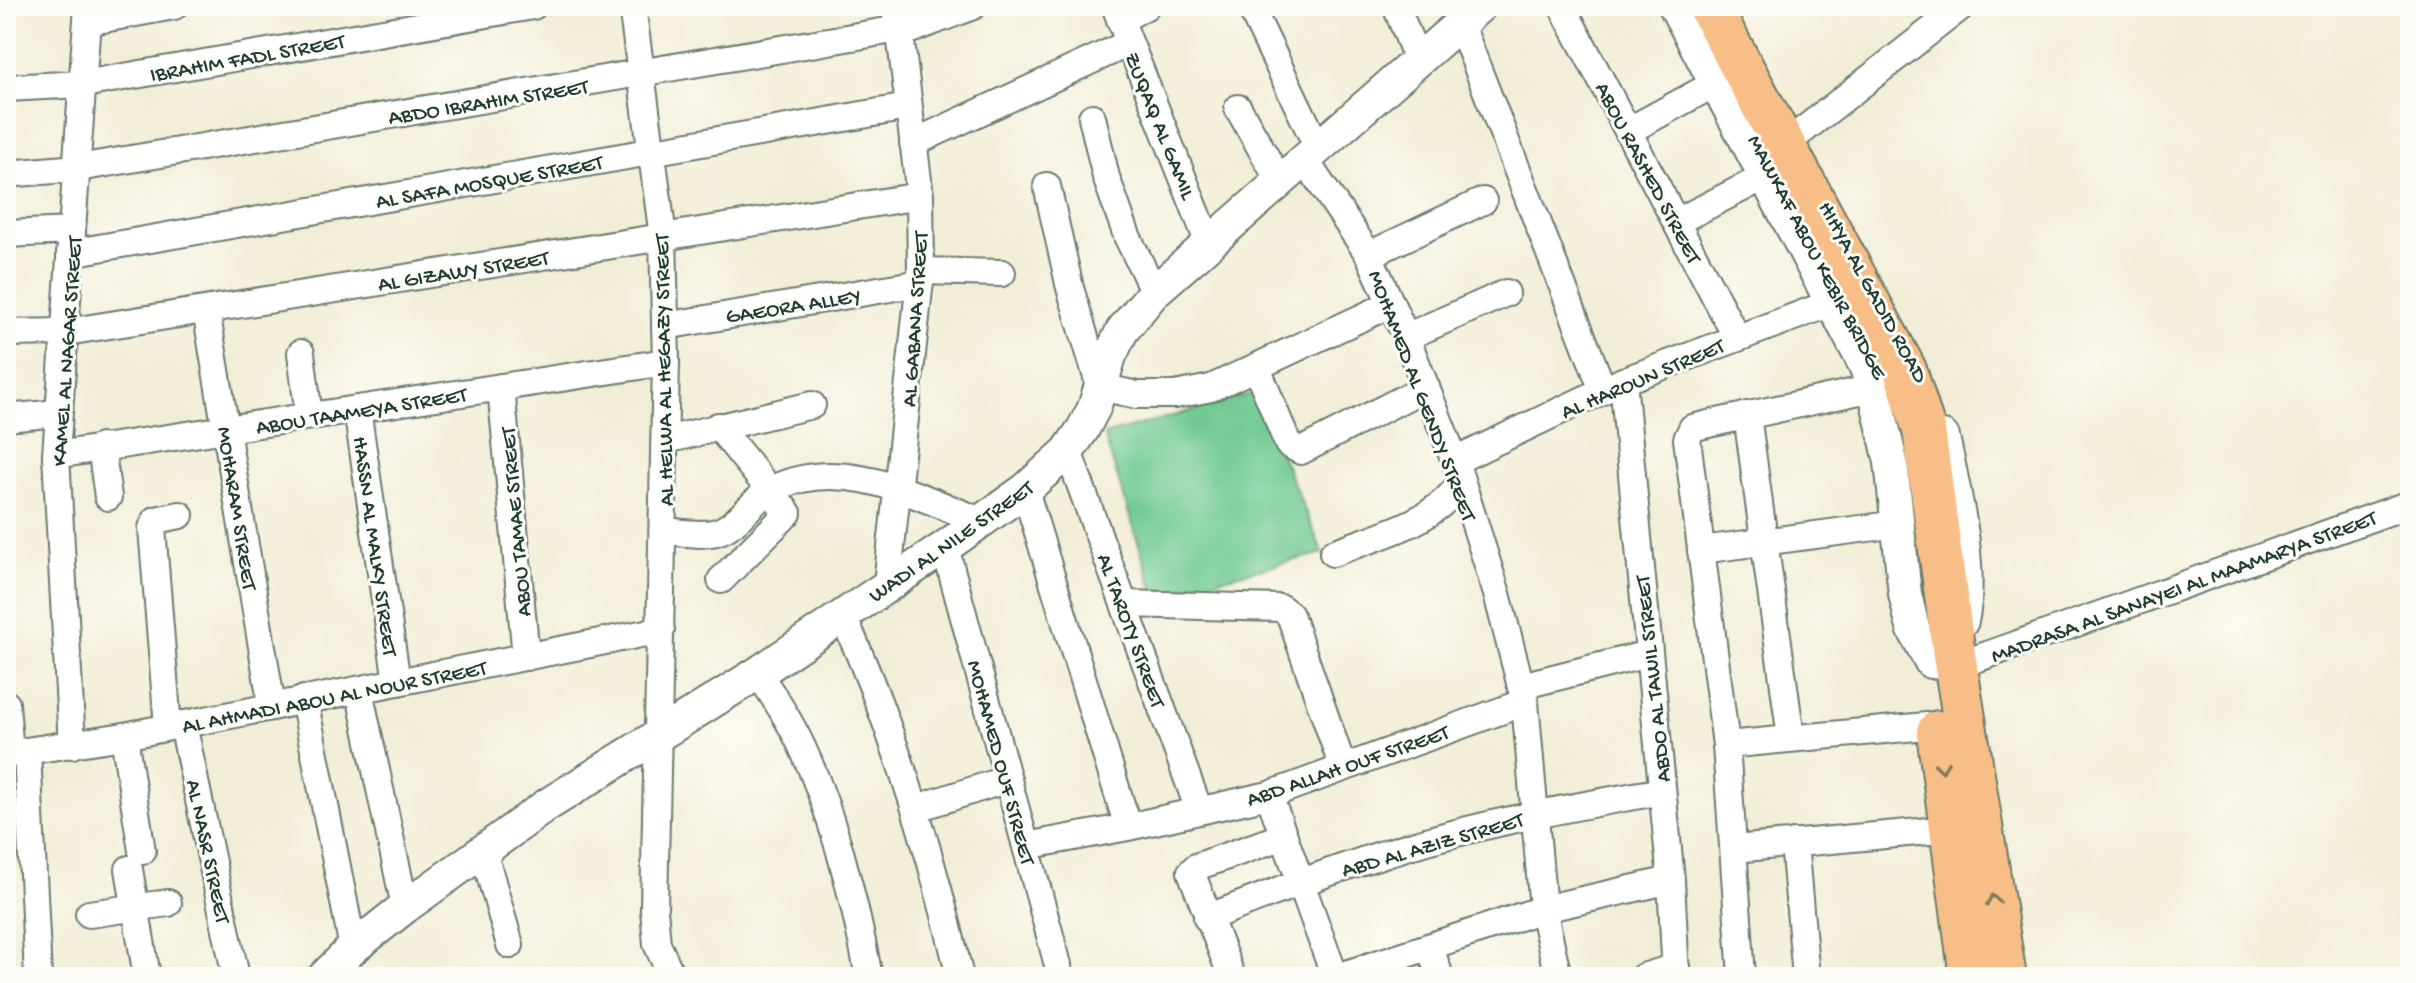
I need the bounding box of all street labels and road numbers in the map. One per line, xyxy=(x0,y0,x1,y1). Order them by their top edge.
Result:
street label: IBRAHIM FADL STREET xyxy=(148,30,349,90)
street label: ZUQAQ AL GAMIL xyxy=(1117,49,1200,205)
street label: ABDO IBRAHIM STREET xyxy=(387,75,592,133)
street label: ABOU RASHED STREET xyxy=(1588,79,1706,270)
street label: MAWKAF ABOU KEBIR BRIDGE xyxy=(1740,131,1892,386)
street label: AL SAFA MOSQUE STREET xyxy=(374,151,607,217)
street label: HIHYA AL GADID ROAD xyxy=(1811,198,1932,389)
street label: AL GABANA STREET xyxy=(898,229,936,408)
street label: AL HELWA AL HEGAZY STREET xyxy=(651,232,681,506)
street label: KAMEL AL NAGAR STREET xyxy=(48,234,90,467)
street label: AL GIZAWY STREET xyxy=(376,246,553,299)
street label: MOHAMED AL GENDY STREET xyxy=(1360,267,1481,527)
street label: GAEORA ALLEY xyxy=(724,284,863,331)
street label: AL HAROUN STREET xyxy=(1558,334,1731,427)
street label: ABOU TAAMEYA STREET xyxy=(254,383,470,442)
street label: ABOU TAMAE STREET xyxy=(497,424,539,617)
street label: MOHARAM STREET xyxy=(209,425,261,594)
street label: HASSN AL MALKY STREET xyxy=(345,435,402,660)
street label: WADI AL NILE STREET xyxy=(865,476,1041,610)
street label: MADRASA AL SANAYEI AL MAAMARYA STREET xyxy=(1988,506,2382,671)
street label: AL TAROTY STREET xyxy=(1089,551,1170,714)
street label: ABDO AL TAWIL STREET xyxy=(1631,572,1679,783)
street label: AL AHMADI ABOU AL NOUR STREET xyxy=(180,656,491,741)
street label: MOHAMED OUF STREET xyxy=(959,658,1039,870)
street label: ABD ALLAH OUF STREET xyxy=(1244,720,1454,815)
street label: AL NASR STREET xyxy=(178,777,234,928)
street label: ABD AL AZIZ STREET xyxy=(1339,808,1529,885)

